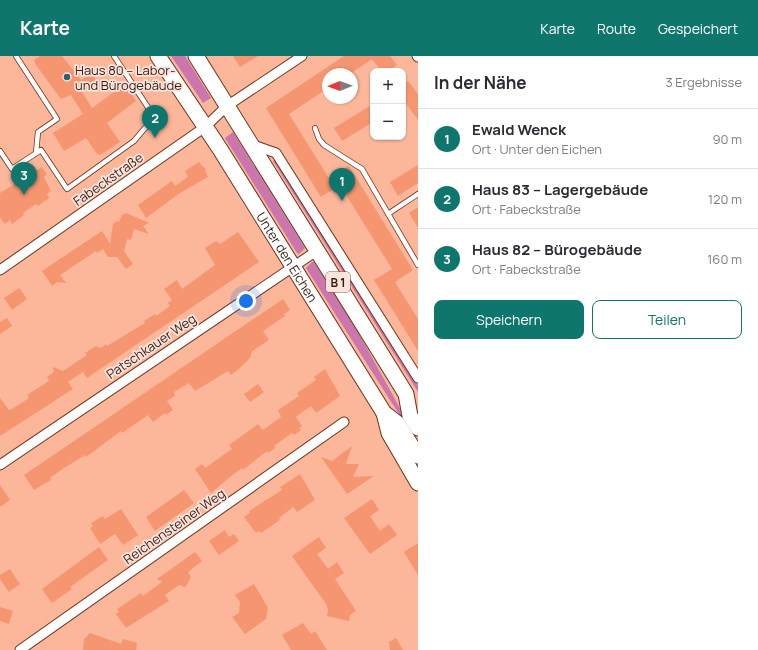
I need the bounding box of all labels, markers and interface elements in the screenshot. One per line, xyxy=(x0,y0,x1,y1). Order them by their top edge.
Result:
text: Karte xyxy=(20,15,70,41)
text: Karte xyxy=(540,19,575,38)
text: Route xyxy=(597,19,636,38)
text: Gespeichert xyxy=(658,19,738,38)
place label: Haus 80 – Labor- und Bürogebäude xyxy=(75,61,182,94)
north arrow xyxy=(322,68,358,104)
map controls xyxy=(370,68,406,140)
button: + xyxy=(370,68,406,104)
text: In der Nähe xyxy=(434,71,527,94)
marker: Haus 80 – Labor- und Bürogebäude xyxy=(62,72,72,82)
text: 3 Ergebnisse xyxy=(665,73,742,91)
button: − xyxy=(370,104,406,140)
pin: 2 xyxy=(142,105,168,138)
text: Ewald Wenck xyxy=(472,119,566,140)
text: 1 xyxy=(444,130,450,148)
text: 90 m xyxy=(712,130,742,148)
text: Ort · Unter den Eichen xyxy=(472,140,602,158)
street label: Fabeckstraße xyxy=(70,148,147,210)
pin: 3 xyxy=(11,162,37,195)
pin: 1 xyxy=(329,168,355,201)
text: Haus 83 – Lagergebäude xyxy=(472,179,648,200)
text: 2 xyxy=(443,190,451,208)
text: 120 m xyxy=(708,190,742,208)
text: Ort · Fabeckstraße xyxy=(472,200,581,218)
street label: Unter den Eichen xyxy=(252,209,322,305)
text: Haus 82 – Bürogebäude xyxy=(472,239,642,260)
text: 3 xyxy=(443,250,451,268)
text: 160 m xyxy=(707,250,742,268)
text: Ort · Fabeckstraße xyxy=(472,260,581,278)
road number: B 1 xyxy=(326,272,350,292)
your location xyxy=(236,291,256,311)
button: Speichern xyxy=(434,300,584,339)
button: Teilen xyxy=(592,300,742,339)
street label: Patschkauer Weg xyxy=(103,309,199,383)
street label: Reichensteiner Weg xyxy=(119,484,229,568)

